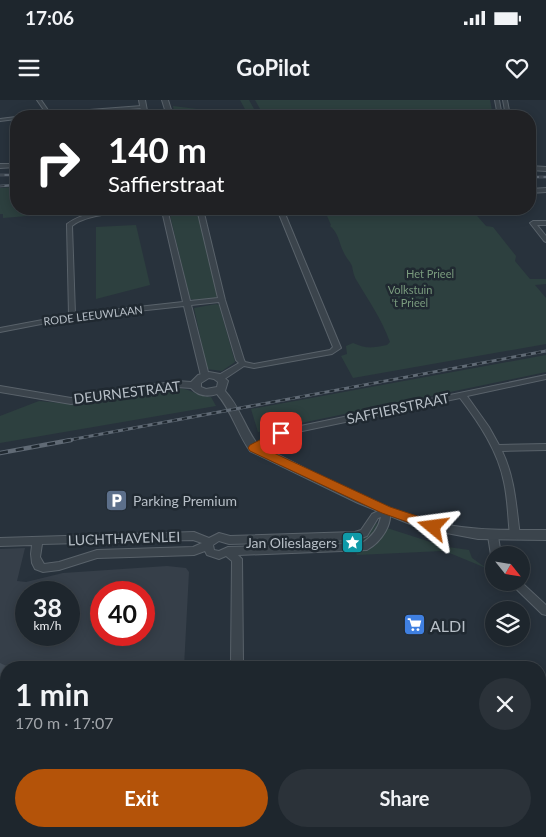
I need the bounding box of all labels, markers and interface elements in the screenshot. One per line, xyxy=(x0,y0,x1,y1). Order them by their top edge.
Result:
text: 17:06 xyxy=(25,6,74,29)
icon: menu xyxy=(15,54,43,82)
text: GoPilot xyxy=(236,54,310,81)
icon: heart xyxy=(503,54,531,82)
text: 140 m xyxy=(108,128,207,170)
icon: right xyxy=(25,130,90,195)
text: Saffierstraat xyxy=(108,170,225,197)
park label: Het Prieel xyxy=(406,267,454,280)
park label: Volkstuin 't Prieel xyxy=(388,283,432,309)
street label: RODE LEEUWLAAN xyxy=(43,302,143,328)
street label: DEURNESTRAAT xyxy=(73,377,182,407)
street label: SAFFIERSTRAAT xyxy=(345,389,452,427)
pin xyxy=(260,412,302,454)
icon: arrive xyxy=(267,419,295,447)
parking icon: Parking Premium xyxy=(105,488,129,512)
place label: Parking Premium xyxy=(133,492,237,509)
position arrow xyxy=(406,500,458,552)
street label: LUCHTHAVENLEI xyxy=(68,528,180,548)
place icon: Jan Olieslagers xyxy=(341,530,365,554)
place label: Jan Olieslagers xyxy=(246,534,337,551)
north arrow xyxy=(485,546,530,591)
map controls xyxy=(485,546,530,646)
speed limit sign: 40 xyxy=(90,581,155,646)
text: 38 xyxy=(33,592,62,622)
button: layers xyxy=(485,601,530,646)
supermarket icon: ALDI xyxy=(402,613,426,637)
place label: ALDI xyxy=(430,616,466,635)
text: km/h xyxy=(33,618,62,633)
text: 1 min xyxy=(15,676,89,712)
button: close xyxy=(479,678,531,730)
text: 170 m · 17:07 xyxy=(15,713,114,732)
button: Exit xyxy=(15,769,268,827)
button: Share xyxy=(278,769,531,827)

